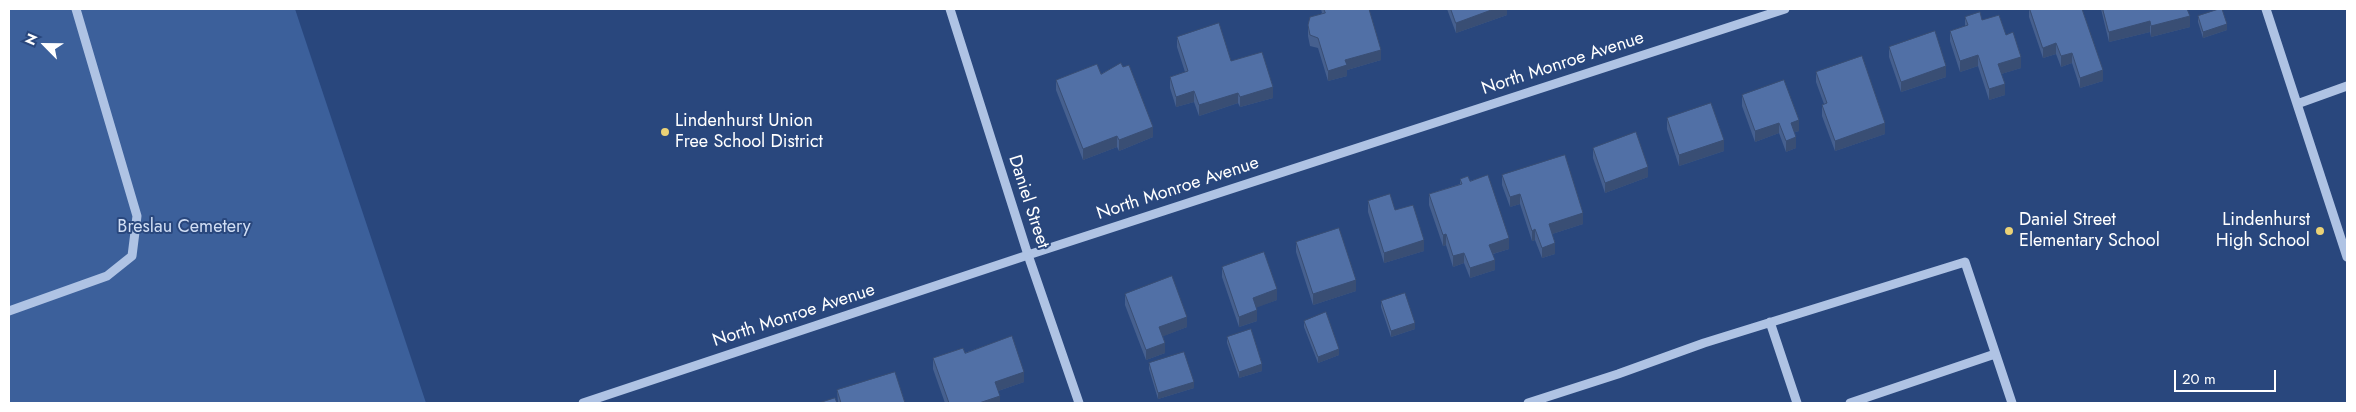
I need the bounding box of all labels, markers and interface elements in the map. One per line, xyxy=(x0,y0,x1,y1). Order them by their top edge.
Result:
north arrow xyxy=(20,20,70,70)
street label: North Monroe Avenue xyxy=(1479,28,1647,100)
text: N xyxy=(20,30,43,48)
place label: Lindenhurst Union Free School District xyxy=(675,111,823,154)
marker: Lindenhurst Union Free School District xyxy=(659,126,671,138)
street label: Daniel Street xyxy=(1003,153,1053,251)
street label: North Monroe Avenue xyxy=(1094,153,1262,225)
place label: Daniel Street Elementary School xyxy=(2019,210,2160,252)
place label: Lindenhurst High School xyxy=(2216,210,2310,252)
park label: Breslau Cemetery xyxy=(117,217,251,239)
marker: Daniel Street Elementary School xyxy=(2003,225,2015,237)
marker: Lindenhurst High School xyxy=(2314,225,2326,237)
street label: North Monroe Avenue xyxy=(710,280,878,352)
scale bar xyxy=(2176,360,2278,392)
text: 20 m xyxy=(2182,368,2216,390)

